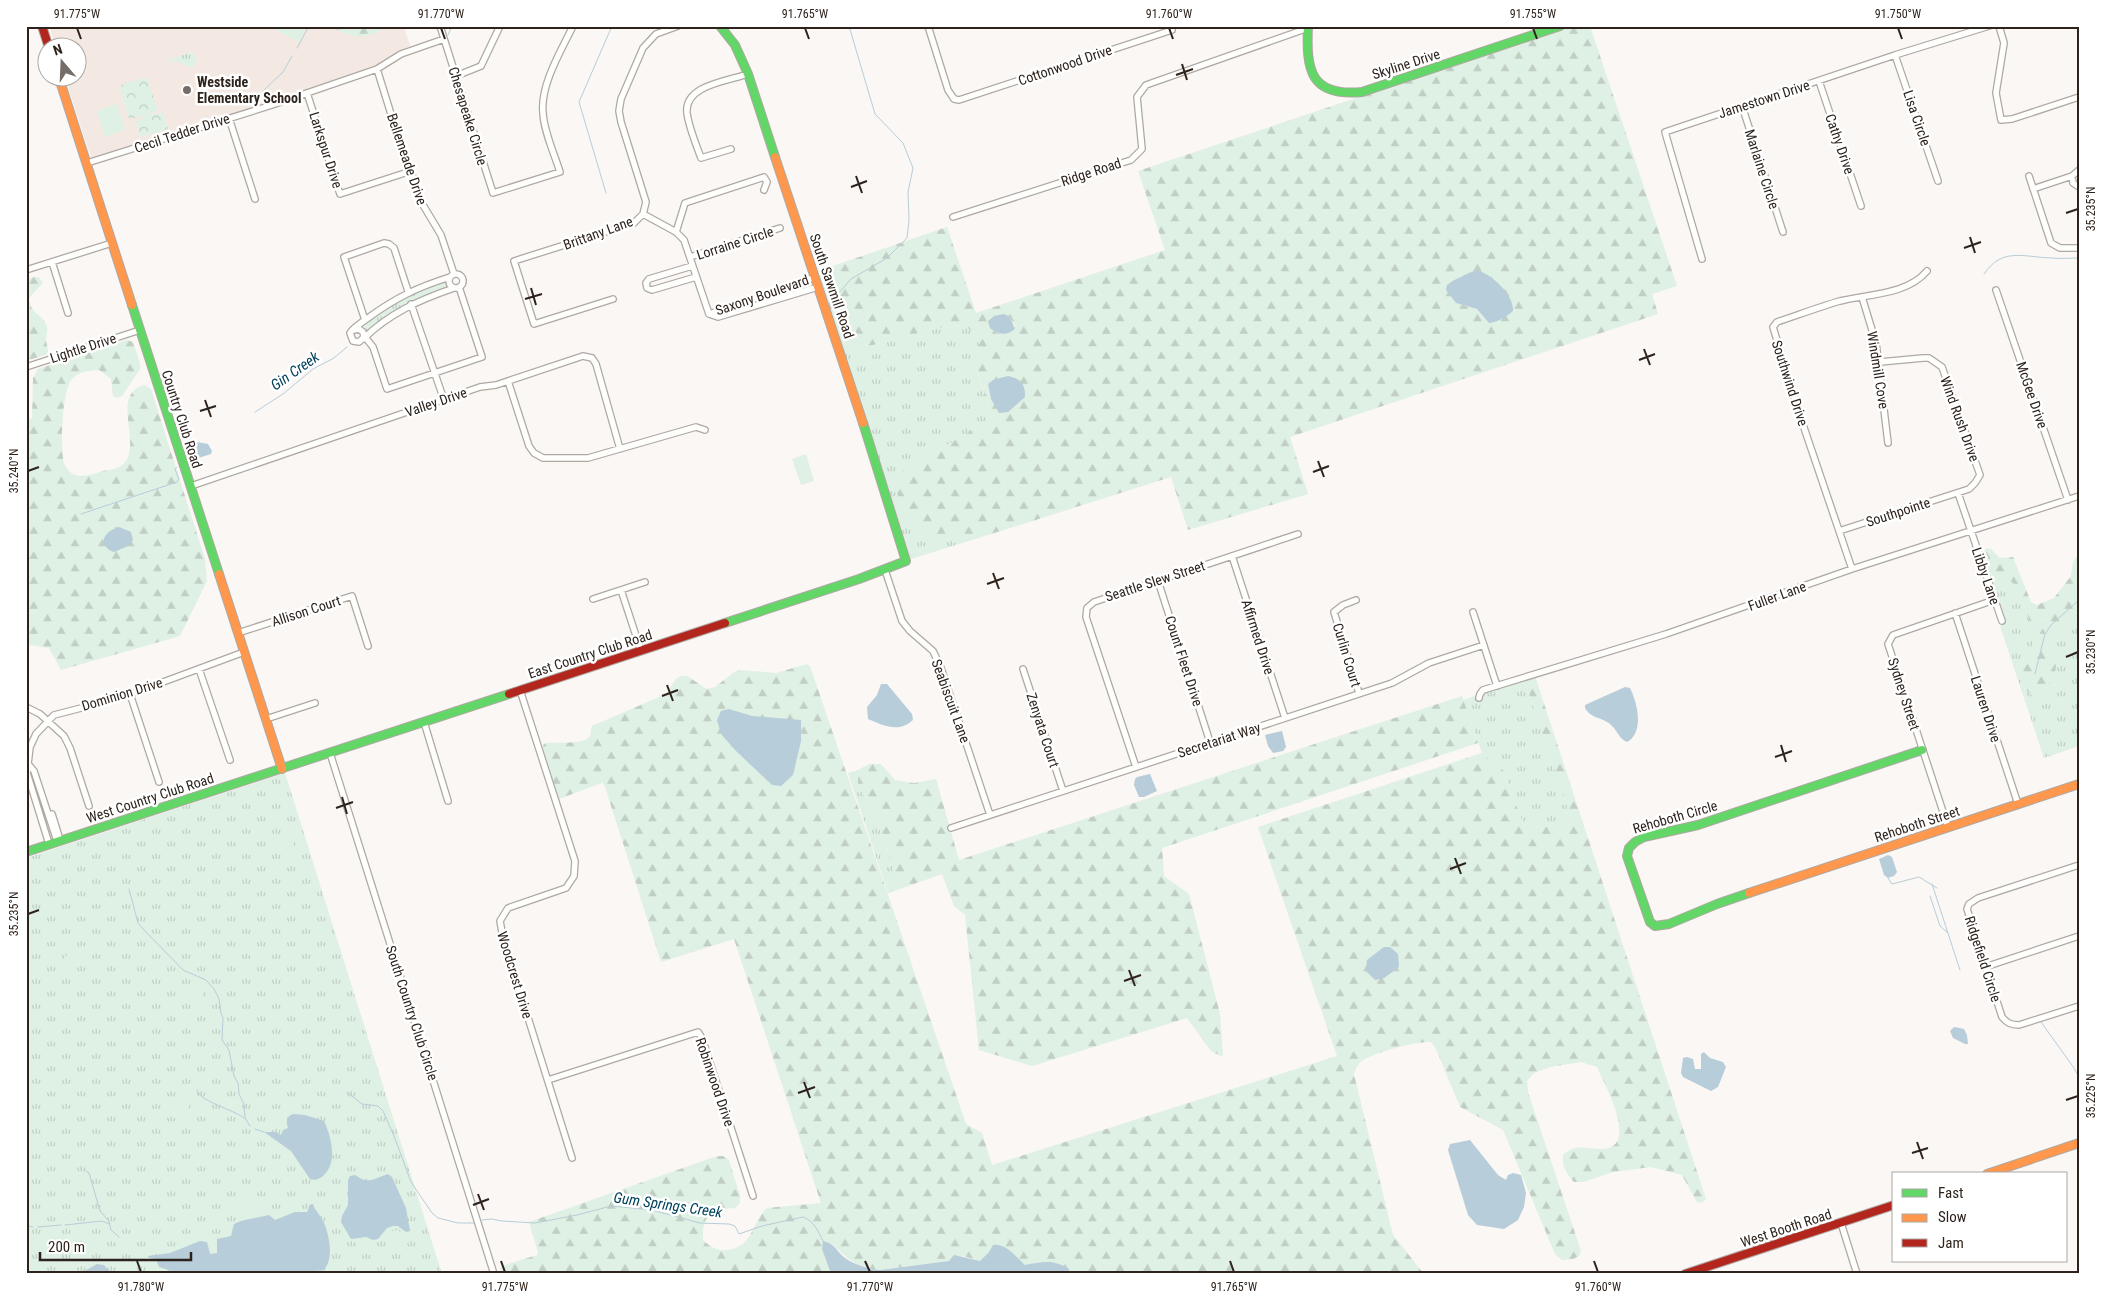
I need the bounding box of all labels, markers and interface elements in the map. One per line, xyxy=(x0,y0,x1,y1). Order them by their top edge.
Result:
text: 91.775°W xyxy=(54,7,100,21)
text: 91.770°W xyxy=(418,7,464,21)
text: 91.765°W xyxy=(782,7,828,21)
text: 91.760°W xyxy=(1146,7,1192,21)
text: 91.755°W xyxy=(1510,7,1556,21)
text: 91.750°W xyxy=(1875,7,1921,21)
north arrow xyxy=(38,38,88,88)
text: N xyxy=(51,41,64,59)
street label: Cottonwood Drive xyxy=(1016,41,1114,89)
street label: Skyline Drive xyxy=(1370,45,1442,82)
street label: Chesapeake Circle xyxy=(445,65,491,168)
place label: Westside Elementary School xyxy=(197,74,302,106)
street label: Jamestown Drive xyxy=(1716,77,1812,121)
marker: Westside Elementary School xyxy=(181,84,193,96)
street label: Lisa Circle xyxy=(1900,88,1934,148)
street label: Cecil Tedder Drive xyxy=(132,110,232,156)
street label: Larkspur Drive xyxy=(306,110,346,191)
street label: Bellemeade Drive xyxy=(384,111,430,207)
street label: Cathy Drive xyxy=(1822,112,1858,177)
street label: Marlaine Circle xyxy=(1742,127,1783,211)
street label: Ridge Road xyxy=(1059,155,1123,189)
text: 35.235°N xyxy=(2084,187,2098,231)
street label: Brittany Lane xyxy=(561,213,635,253)
street label: Lorraine Circle xyxy=(695,223,776,263)
street label: South Sawmill Road xyxy=(807,232,857,340)
street label: Saxony Boulevard xyxy=(713,272,811,318)
street label: Lightle Drive xyxy=(48,330,119,366)
street label: Windmill Cove xyxy=(1864,330,1892,410)
street label: Southwind Drive xyxy=(1769,338,1812,428)
water label: Gin Creek xyxy=(267,348,323,394)
street label: McGee Drive xyxy=(2013,359,2051,431)
street label: Country Club Road xyxy=(159,368,205,470)
street label: Wind Rush Drive xyxy=(1937,374,1983,464)
street label: Valley Drive xyxy=(403,384,469,420)
text: 35.240°N xyxy=(7,449,21,493)
street label: Southpointe xyxy=(1864,494,1933,530)
street label: Libby Lane xyxy=(1969,545,2003,607)
street label: Seattle Slew Street xyxy=(1103,557,1207,605)
street label: Fuller Lane xyxy=(1746,578,1809,614)
street label: Allison Court xyxy=(269,592,343,630)
street label: Affirmed Drive xyxy=(1238,597,1278,677)
street label: Count Fleet Drive xyxy=(1162,614,1206,709)
street label: Curlin Court xyxy=(1330,621,1364,689)
street label: East Country Club Road xyxy=(526,626,654,682)
text: 35.230°N xyxy=(2084,630,2098,674)
street label: Sydney Street xyxy=(1885,656,1923,732)
street label: Seabiscuit Lane xyxy=(929,657,974,745)
street label: Dominion Drive xyxy=(80,674,165,714)
street label: Lauren Drive xyxy=(1968,674,2004,745)
street label: Zenyata Court xyxy=(1023,691,1063,769)
street label: Secretariat Way xyxy=(1176,719,1263,761)
street label: West Country Club Road xyxy=(84,770,216,826)
street label: Rehoboth Circle xyxy=(1631,797,1720,837)
street label: Rehoboth Street xyxy=(1872,803,1962,845)
text: 35.235°N xyxy=(7,892,21,936)
street label: Ridgefield Circle xyxy=(1962,914,2005,1004)
street label: Woodcrest Drive xyxy=(494,929,536,1021)
street label: South Country Club Circle xyxy=(383,944,442,1083)
street label: Robinwood Drive xyxy=(692,1036,738,1129)
text: 35.225°N xyxy=(2084,1074,2098,1118)
legend xyxy=(1892,1172,2068,1262)
text: Fast xyxy=(1938,1184,1963,1202)
water label: Gum Springs Creek xyxy=(613,1188,724,1222)
street label: West Booth Road xyxy=(1739,1206,1833,1250)
text: Slow xyxy=(1938,1208,1967,1226)
scale bar xyxy=(40,1230,191,1262)
text: Jam xyxy=(1938,1234,1964,1252)
text: 200 m xyxy=(48,1238,85,1256)
text: 91.780°W xyxy=(118,1280,164,1294)
text: 91.775°W xyxy=(482,1280,528,1294)
text: 91.770°W xyxy=(847,1280,893,1294)
text: 91.765°W xyxy=(1211,1280,1257,1294)
text: 91.760°W xyxy=(1575,1280,1621,1294)

